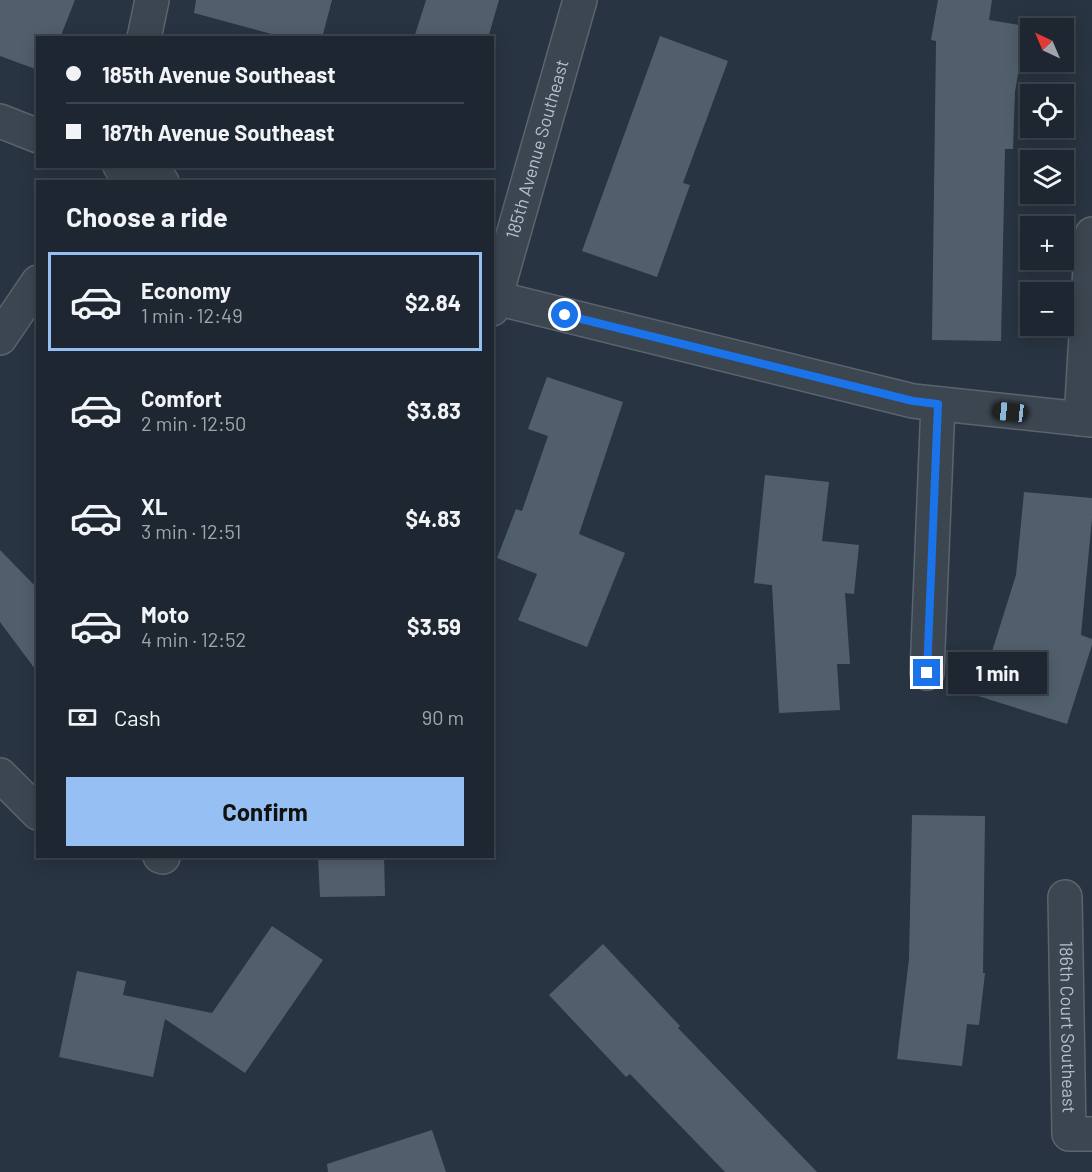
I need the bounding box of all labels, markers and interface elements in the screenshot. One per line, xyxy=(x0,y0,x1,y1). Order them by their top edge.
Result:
north arrow xyxy=(1020,18,1074,72)
map controls xyxy=(1020,18,1074,336)
street label: 185th Avenue Southeast xyxy=(500,57,573,241)
text: 185th Avenue Southeast xyxy=(102,61,336,87)
button: locate xyxy=(1020,84,1074,138)
text: 187th Avenue Southeast xyxy=(102,119,335,145)
button: layers xyxy=(1020,150,1074,204)
text: Choose a ride xyxy=(66,200,228,232)
button: + xyxy=(1020,216,1074,270)
icon: car xyxy=(69,275,123,329)
text: Economy xyxy=(141,277,231,303)
button: − xyxy=(1020,282,1074,336)
text: $2.84 xyxy=(405,289,461,315)
route start xyxy=(551,301,578,328)
text: 1 min · 12:49 xyxy=(141,303,243,327)
icon: car xyxy=(69,383,123,437)
text: Comfort xyxy=(141,385,222,411)
text: $3.83 xyxy=(407,397,461,423)
car xyxy=(991,401,1029,423)
text: 2 min · 12:50 xyxy=(141,411,246,435)
icon: car xyxy=(69,491,123,545)
text: XL xyxy=(141,493,167,519)
text: $4.83 xyxy=(405,505,461,531)
text: 3 min · 12:51 xyxy=(141,519,241,543)
icon: car xyxy=(69,599,123,653)
text: Moto xyxy=(141,601,189,627)
text: $3.59 xyxy=(407,613,461,639)
text: 4 min · 12:52 xyxy=(141,627,246,651)
callout: 1 min xyxy=(948,652,1047,694)
route end xyxy=(913,659,940,686)
text: 1 min xyxy=(976,661,1019,685)
icon: cash xyxy=(66,701,99,734)
text: Cash xyxy=(114,704,161,730)
text: 90 m xyxy=(422,705,464,729)
button: Confirm xyxy=(66,777,464,846)
street label: 186th Court Southeast xyxy=(1056,941,1081,1113)

